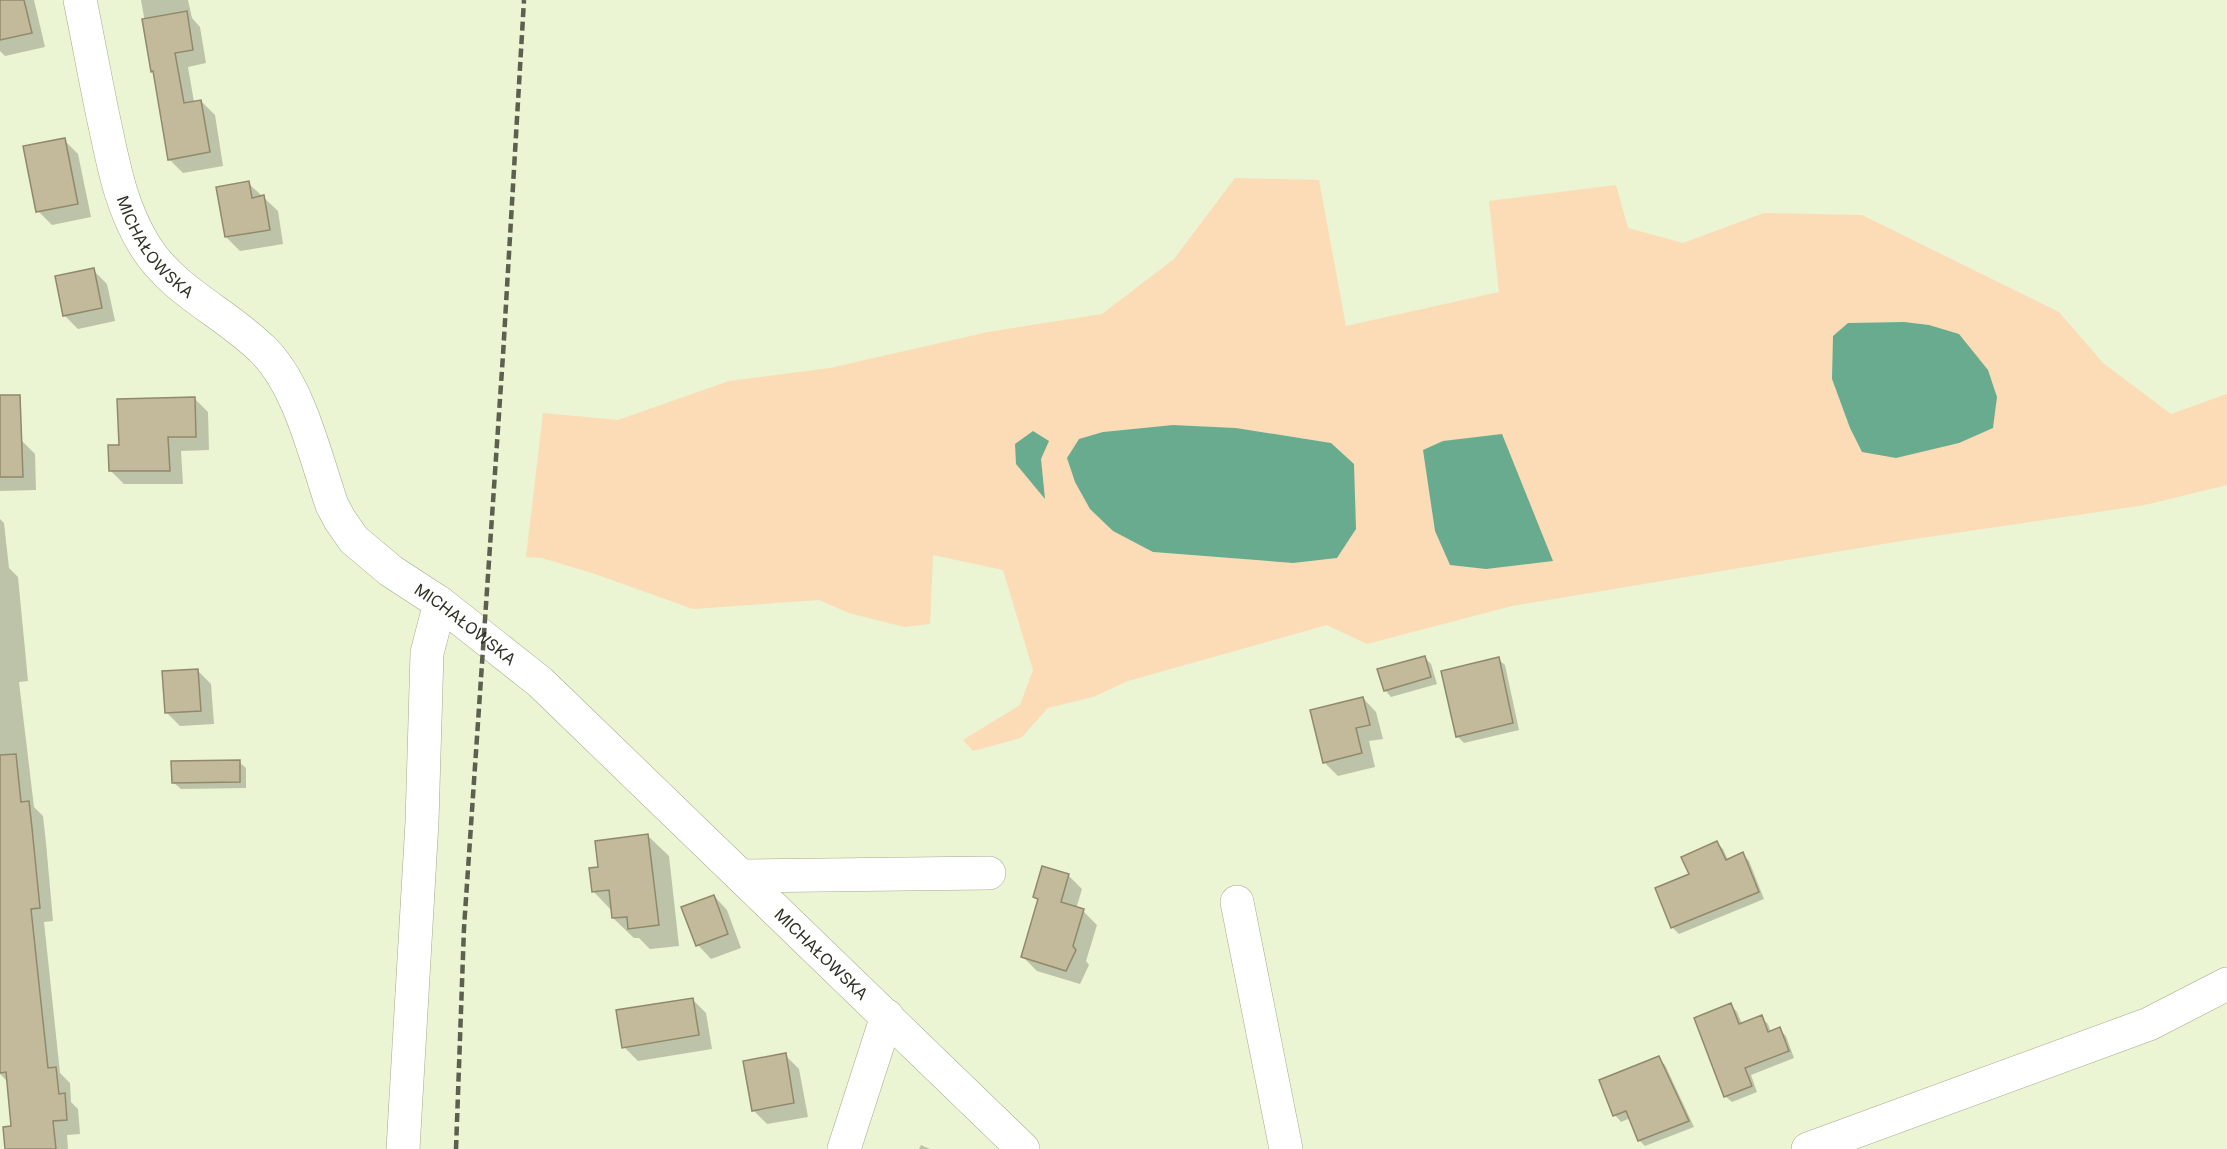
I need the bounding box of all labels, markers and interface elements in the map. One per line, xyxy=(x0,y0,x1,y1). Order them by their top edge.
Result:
street label: MICHAŁOWSKA xyxy=(113,193,198,302)
street label: MICHAŁOWSKA xyxy=(411,579,520,669)
street label: MICHAŁOWSKA xyxy=(770,904,872,1004)

